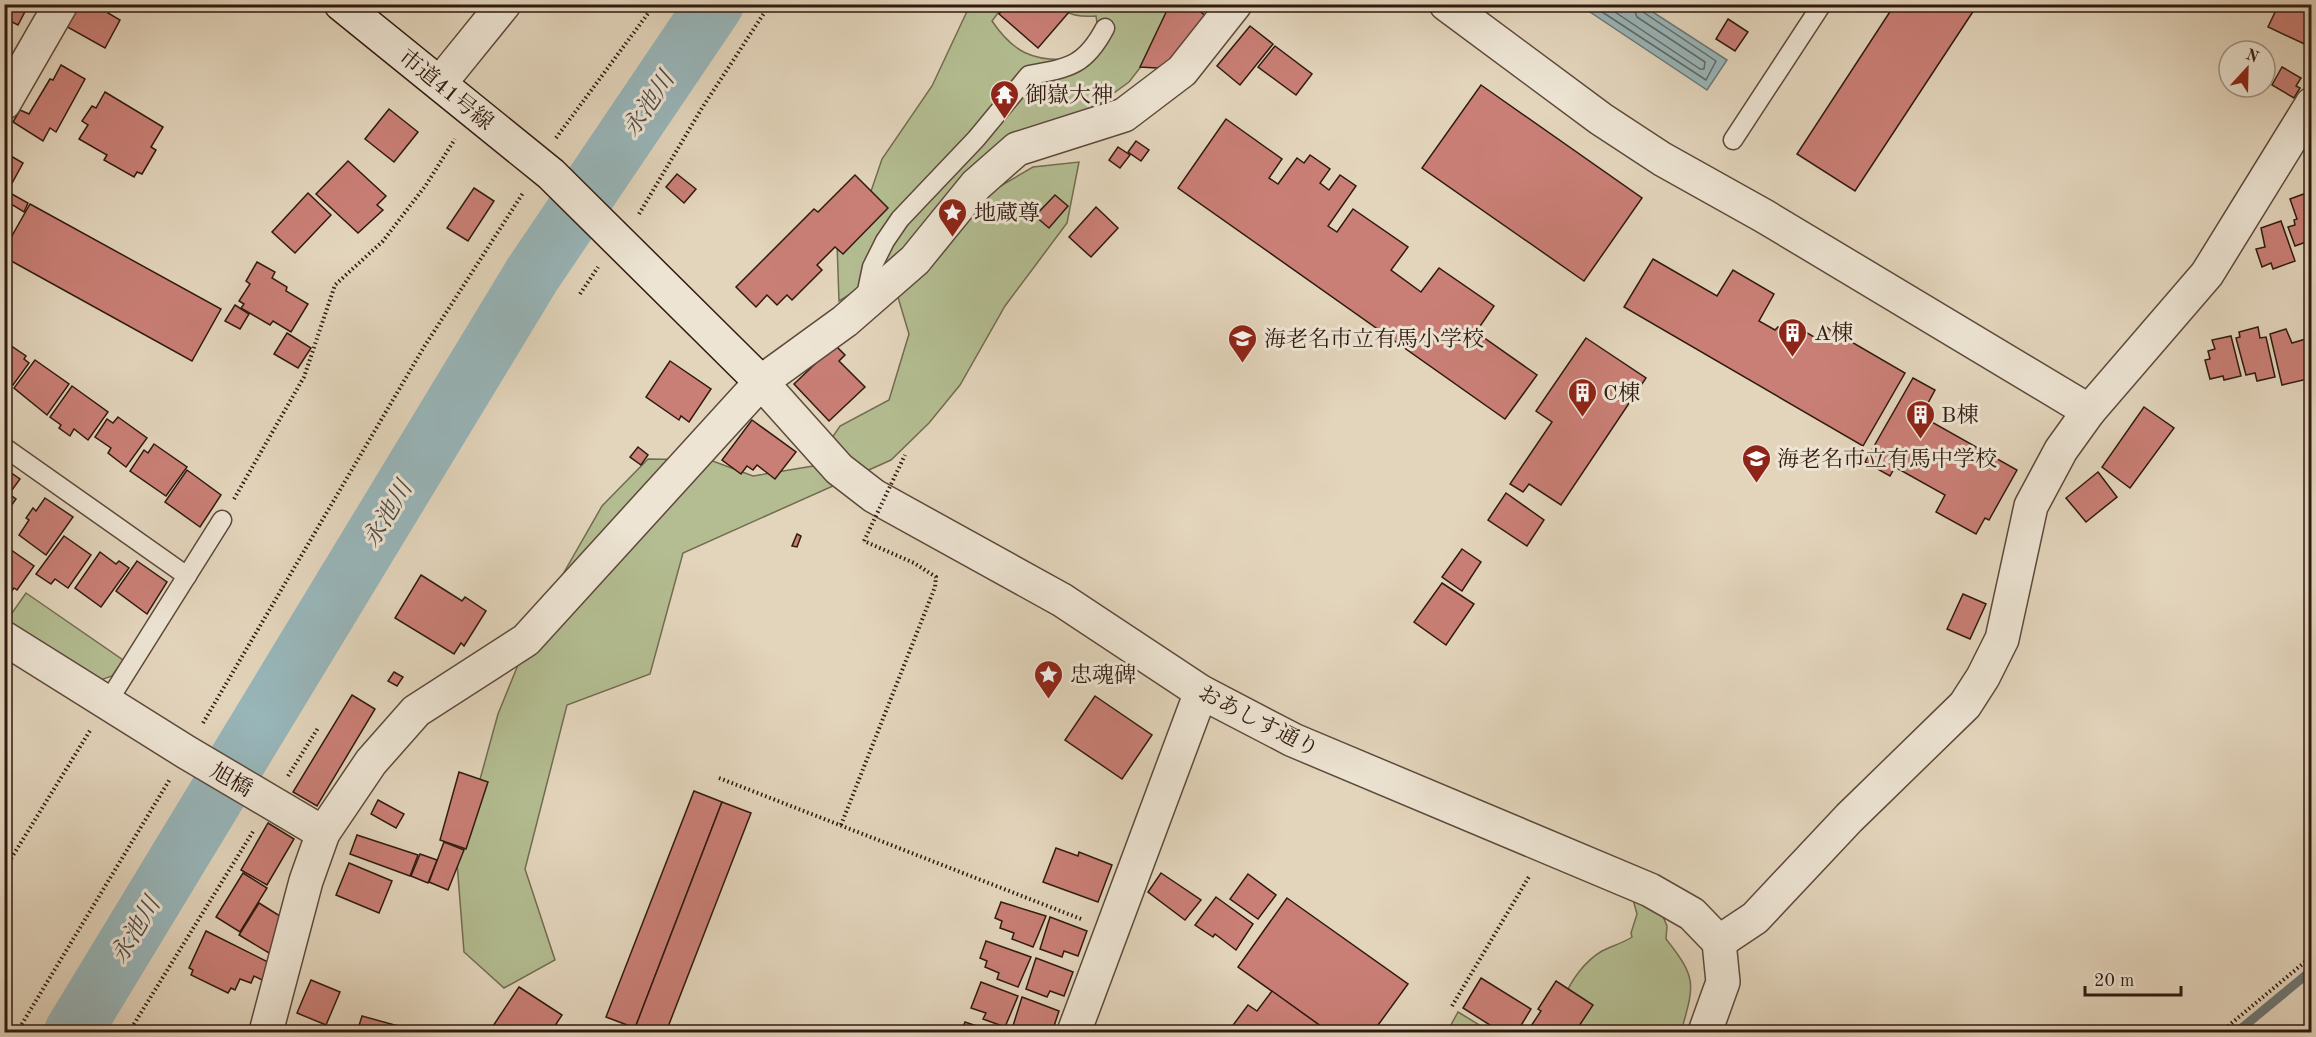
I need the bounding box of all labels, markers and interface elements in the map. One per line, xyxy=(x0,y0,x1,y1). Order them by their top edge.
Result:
north arrow xyxy=(2217,39,2277,99)
street label: 市道41号線 xyxy=(395,45,498,135)
text: N xyxy=(2243,47,2261,67)
water label: 永池川 xyxy=(617,64,681,142)
temple icon: 御嶽大神 xyxy=(988,78,1020,120)
place label: 御嶽大神 xyxy=(1025,83,1113,107)
place icon: 地蔵尊 xyxy=(937,196,969,238)
place label: 地蔵尊 xyxy=(974,201,1040,225)
building icon: A棟 xyxy=(1777,316,1809,358)
place label: A棟 xyxy=(1814,321,1853,345)
school or university icon: 海老名市立有馬小学校 xyxy=(1227,322,1259,364)
place label: 海老名市立有馬小学校 xyxy=(1264,327,1484,351)
building icon: C棟 xyxy=(1566,376,1598,418)
place label: C棟 xyxy=(1603,381,1640,405)
building icon: B棟 xyxy=(1904,398,1936,440)
place label: B棟 xyxy=(1941,403,1978,427)
school or university icon: 海老名市立有馬中学校 xyxy=(1740,442,1772,484)
place label: 海老名市立有馬中学校 xyxy=(1777,447,1997,471)
water label: 永池川 xyxy=(357,474,419,552)
place icon: 忠魂碑 xyxy=(1033,658,1065,700)
place label: 忠魂碑 xyxy=(1070,663,1136,687)
street label: おあしす通り xyxy=(1194,680,1323,762)
street label: 旭橋 xyxy=(206,758,257,801)
water label: 永池川 xyxy=(105,890,167,968)
scale bar xyxy=(2085,959,2181,997)
text: 20 m xyxy=(2094,972,2134,990)

